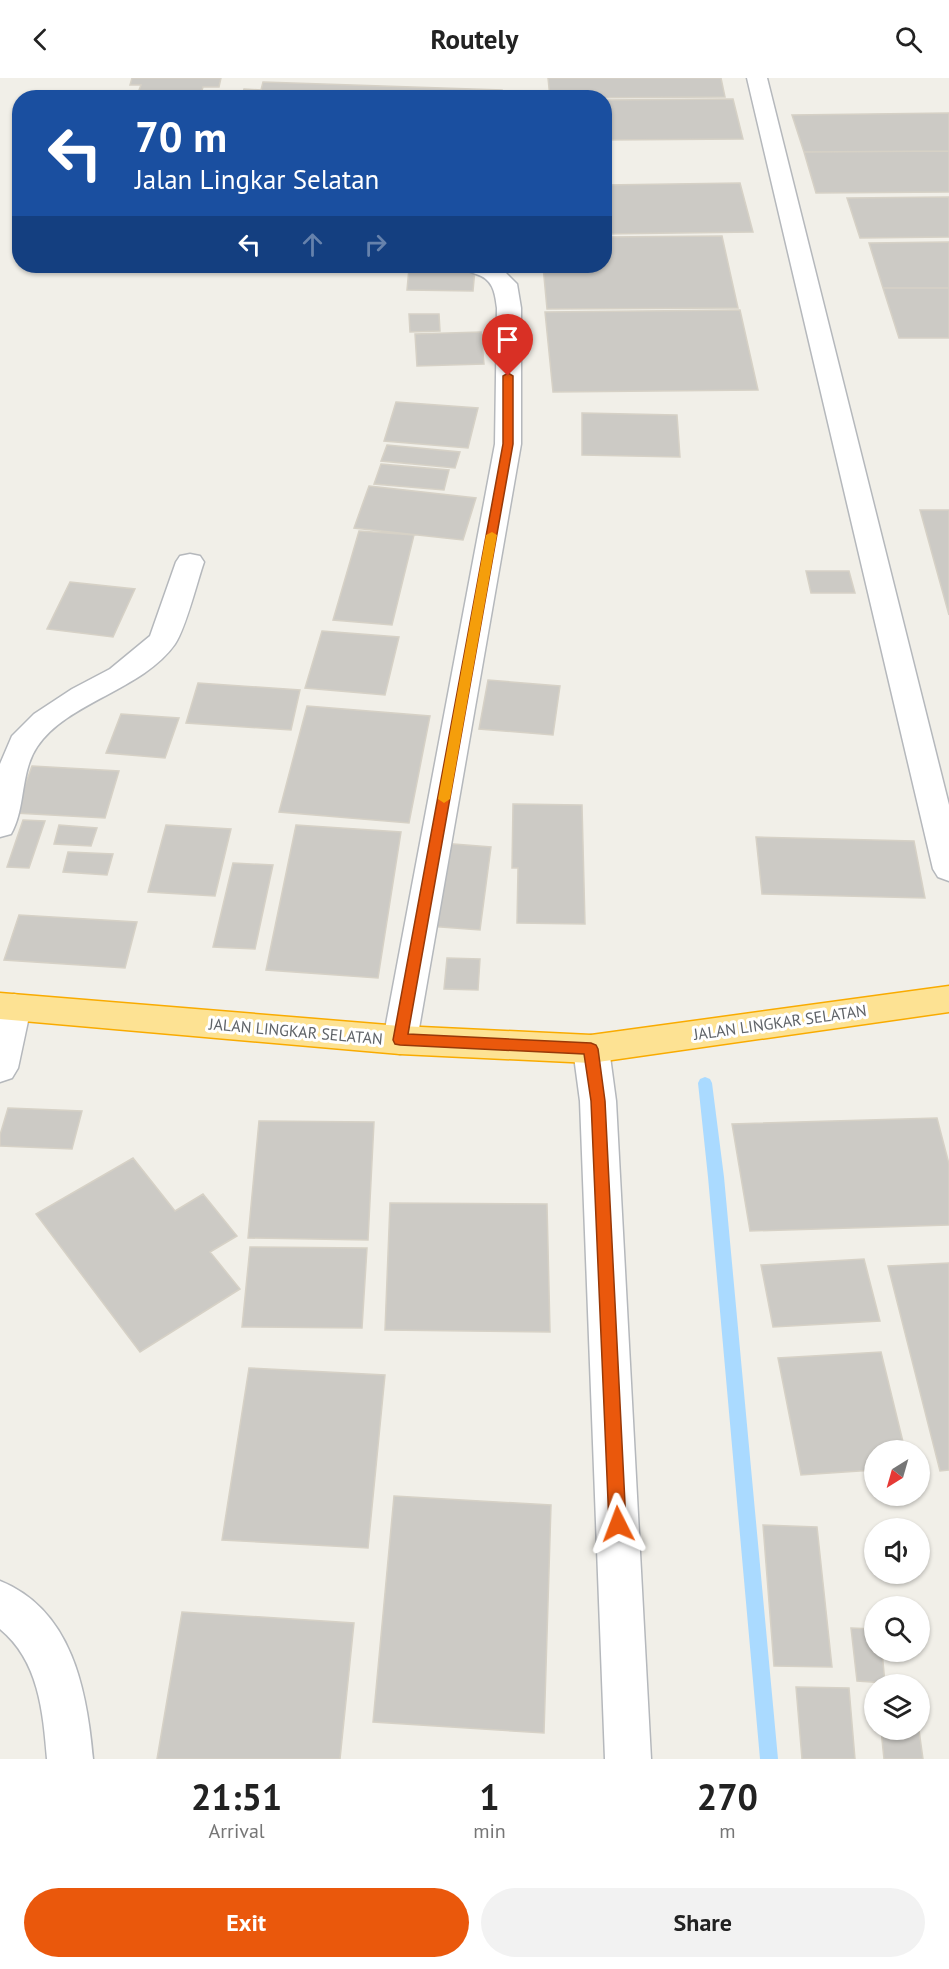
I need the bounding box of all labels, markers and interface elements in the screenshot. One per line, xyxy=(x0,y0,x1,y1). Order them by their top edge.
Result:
text: Routely xyxy=(431,22,518,56)
icon: back xyxy=(24,23,57,56)
icon: search xyxy=(892,23,925,56)
text: 70 m xyxy=(135,109,227,164)
icon: left xyxy=(36,114,114,192)
text: Jalan Lingkar Selatan xyxy=(135,162,379,196)
icon: left xyxy=(233,228,266,261)
icon: ahead xyxy=(296,228,329,261)
icon: right xyxy=(359,228,392,261)
pin xyxy=(482,314,533,376)
icon: arrive xyxy=(491,323,524,356)
street label: JALAN LINGKAR SELATAN xyxy=(691,1000,868,1044)
street label: JALAN LINGKAR SELATAN xyxy=(207,1013,384,1049)
north arrow xyxy=(864,1440,930,1506)
map controls xyxy=(864,1440,930,1740)
position arrow xyxy=(586,1492,650,1556)
button: sound xyxy=(864,1518,930,1584)
button: search xyxy=(864,1596,930,1662)
button: layers xyxy=(864,1674,930,1740)
text: 21:51 xyxy=(191,1773,282,1820)
text: 1 xyxy=(479,1773,500,1820)
text: 270 xyxy=(697,1773,758,1820)
text: Arrival xyxy=(209,1818,265,1844)
text: min xyxy=(473,1818,506,1844)
text: m xyxy=(719,1818,736,1844)
button: Exit xyxy=(24,1888,469,1957)
button: Share xyxy=(481,1888,925,1957)

